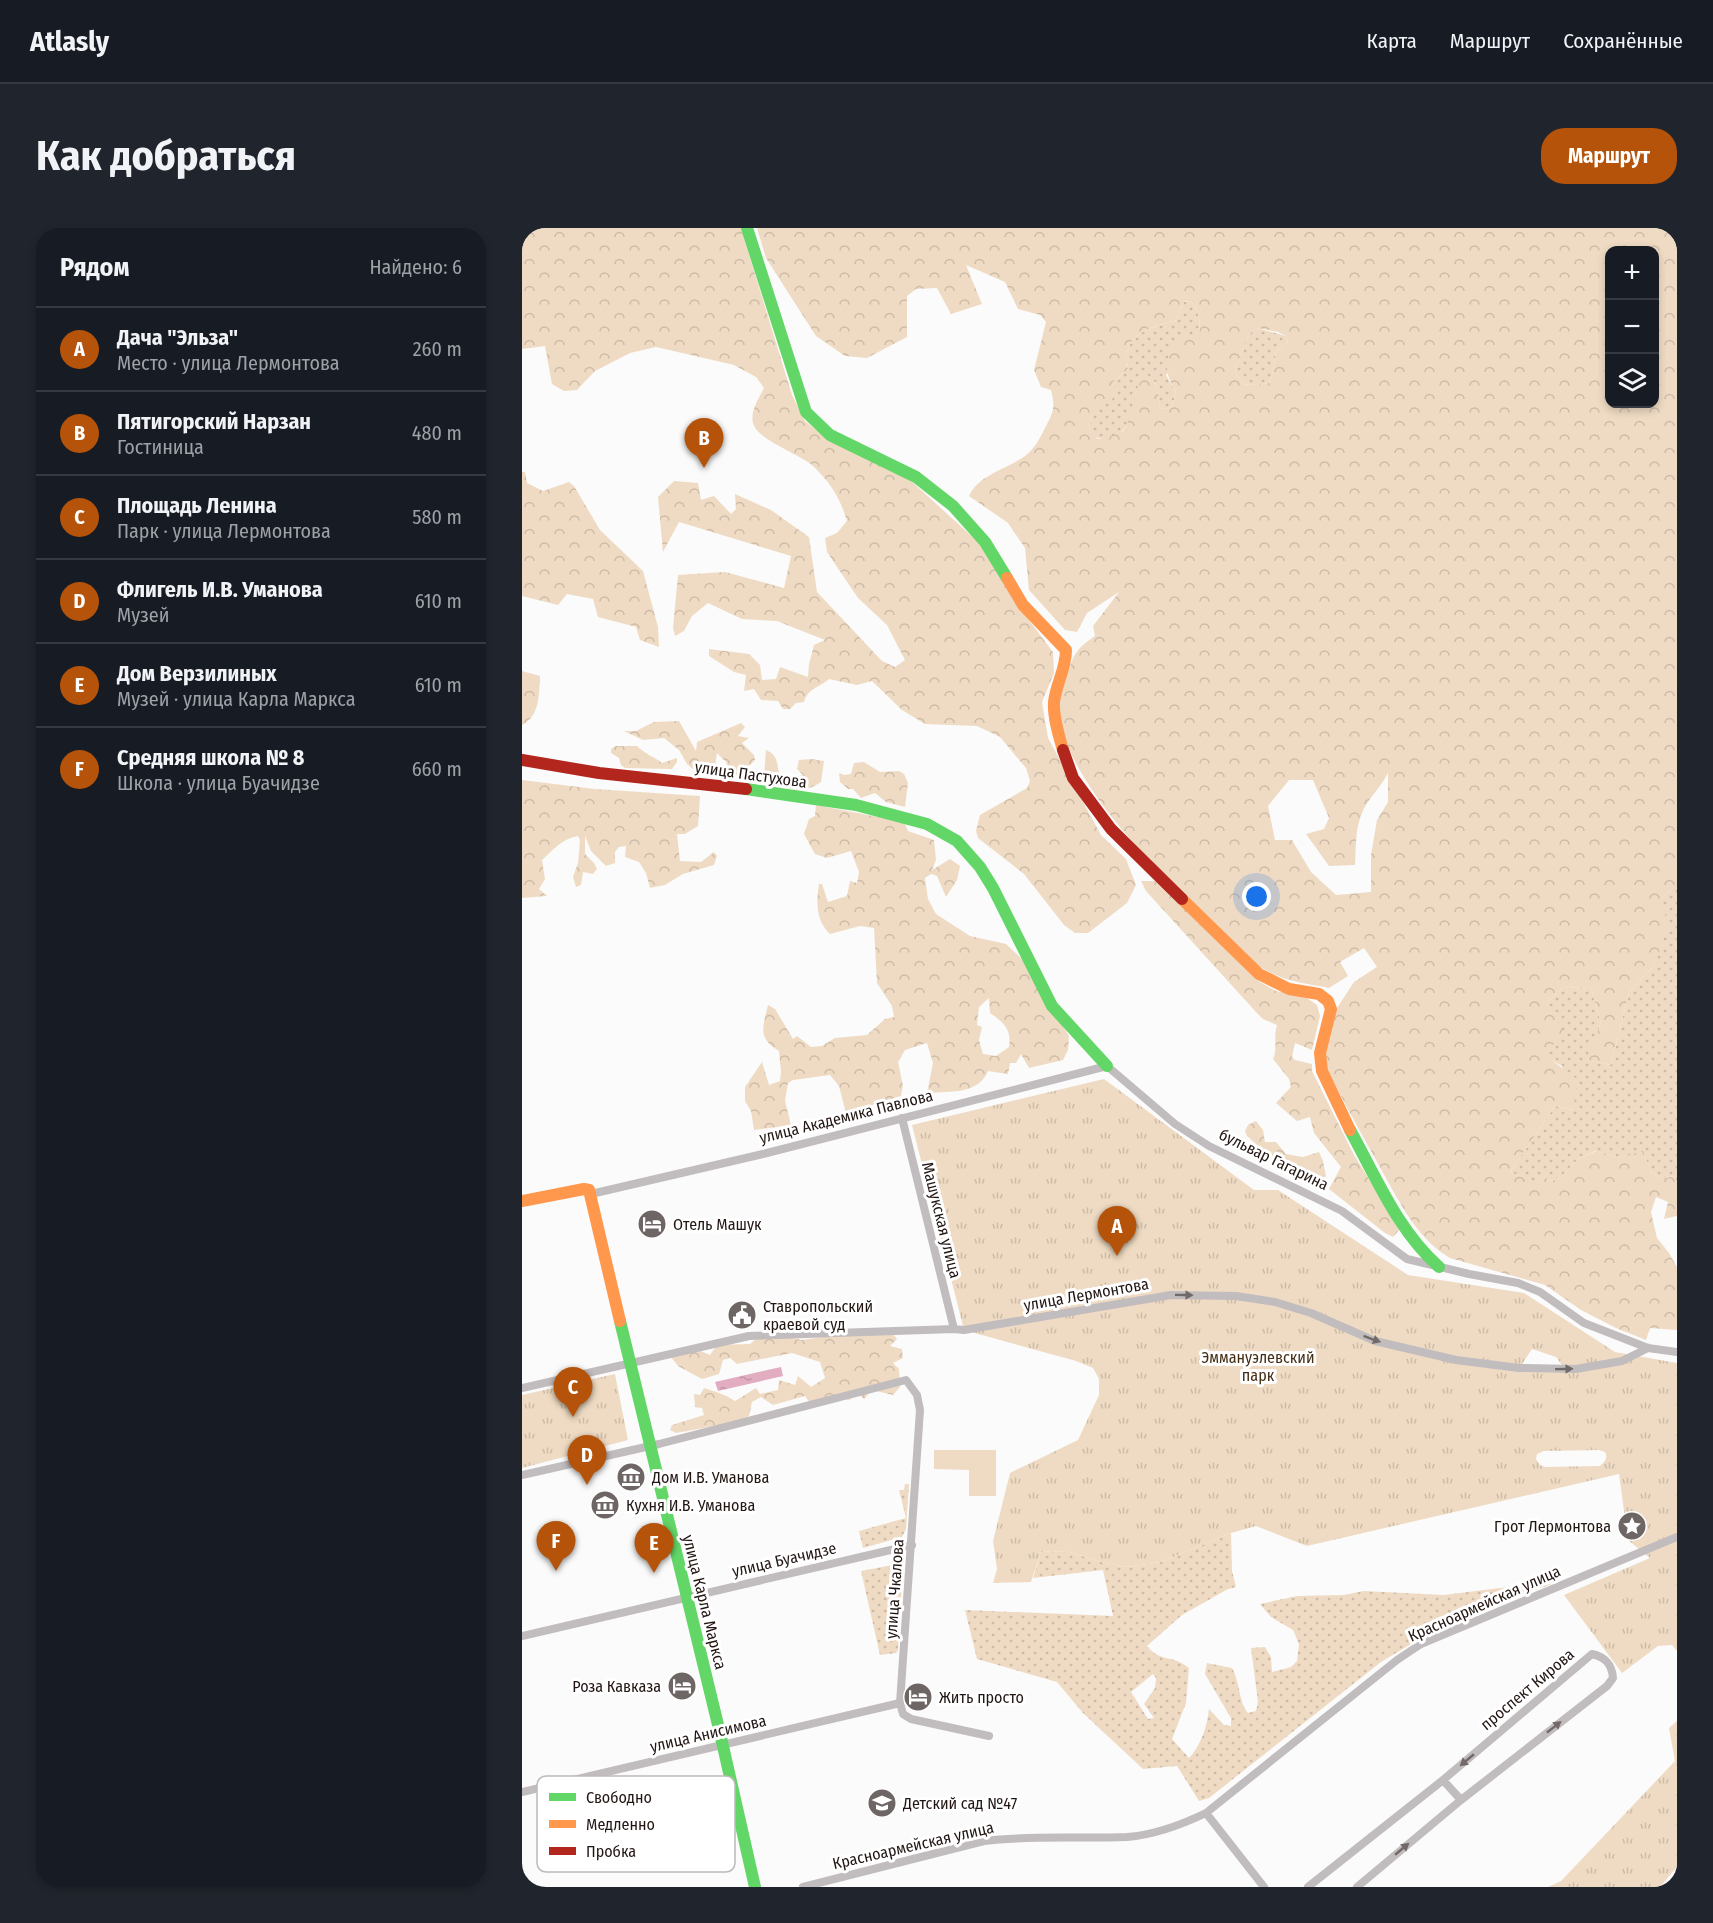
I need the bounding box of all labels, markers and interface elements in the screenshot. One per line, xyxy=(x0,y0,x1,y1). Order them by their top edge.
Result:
text: Atlasly xyxy=(30,25,109,58)
text: Карта xyxy=(1367,28,1417,54)
text: Маршрут xyxy=(1450,28,1530,54)
text: Сохранённые xyxy=(1563,28,1683,54)
button: Маршрут xyxy=(1541,128,1677,184)
text: Как добраться xyxy=(36,131,296,181)
map controls xyxy=(1605,246,1659,408)
button: + xyxy=(1605,246,1659,300)
text: Рядом xyxy=(60,252,129,283)
text: Найдено: 6 xyxy=(369,255,462,279)
button: − xyxy=(1605,300,1659,354)
text: Дача "Эльза" xyxy=(117,324,238,351)
text: A xyxy=(74,337,85,361)
text: 260 m xyxy=(413,337,462,361)
text: Место · улица Лермонтова xyxy=(117,351,340,375)
button: layers xyxy=(1605,354,1659,408)
text: Пятигорский Нарзан xyxy=(117,408,311,435)
pin: B xyxy=(684,418,723,468)
text: B xyxy=(74,421,85,445)
text: 480 m xyxy=(412,421,462,445)
text: Гостиница xyxy=(117,435,204,459)
text: Площадь Ленина xyxy=(117,492,277,519)
text: C xyxy=(74,505,85,529)
text: 580 m xyxy=(412,505,462,529)
text: Парк · улица Лермонтова xyxy=(117,519,331,543)
text: Флигель И.В. Уманова xyxy=(117,576,323,603)
text: D xyxy=(74,589,85,613)
text: 610 m xyxy=(415,589,462,613)
text: Музей xyxy=(117,603,169,627)
text: Дом Верзилиных xyxy=(117,660,277,687)
text: E xyxy=(75,673,84,697)
text: 610 m xyxy=(415,673,462,697)
text: Музей · улица Карла Маркса xyxy=(117,687,355,711)
text: Средняя школа № 8 xyxy=(117,744,304,771)
text: F xyxy=(75,757,84,781)
text: 660 m xyxy=(412,757,462,781)
street label: улица Пастухова xyxy=(694,757,808,792)
text: Школа · улица Буачидзе xyxy=(117,771,320,795)
your location xyxy=(1242,882,1271,911)
street label: улица Академика Павлова xyxy=(757,1086,935,1147)
street label: бульвар Гагарина xyxy=(1216,1125,1332,1194)
street label: Машукская улица xyxy=(918,1160,965,1280)
pin: A xyxy=(1098,1206,1136,1256)
hotel icon: Отель Машук xyxy=(636,1208,668,1240)
place label: Отель Машук xyxy=(673,1215,762,1234)
street label: улица Лермонтова xyxy=(1022,1274,1150,1315)
one-way arrow xyxy=(1175,1290,1194,1300)
place label: Ставропольский краевой суд xyxy=(763,1297,873,1334)
public building icon: Ставропольский краевой суд xyxy=(726,1299,758,1331)
one-way arrow xyxy=(1363,1335,1381,1344)
park label: Эммануэлевский парк xyxy=(1201,1348,1315,1385)
one-way arrow xyxy=(1554,1364,1573,1374)
pin: C xyxy=(554,1368,592,1417)
pin: D xyxy=(568,1436,606,1485)
museum icon: Дом И.В. Уманова xyxy=(615,1461,647,1493)
place label: Дом И.В. Уманова xyxy=(651,1468,769,1487)
museum icon: Кухня И.В. Уманова xyxy=(589,1489,621,1521)
place label: Кухня И.В. Уманова xyxy=(626,1496,755,1515)
place icon: Грот Лермонтова xyxy=(1616,1510,1648,1542)
place label: Грот Лермонтова xyxy=(1494,1517,1611,1536)
pin: F xyxy=(537,1522,576,1571)
pin: E xyxy=(634,1524,674,1573)
street label: улица Карла Маркса xyxy=(679,1533,730,1671)
street label: улица Буачидзе xyxy=(730,1538,838,1581)
street label: улица Чкалова xyxy=(882,1538,907,1640)
street label: Красноармейская улица xyxy=(1405,1561,1563,1646)
street label: проспект Кирова xyxy=(1477,1645,1578,1734)
hotel icon: Роза Кавказа xyxy=(666,1670,698,1702)
place label: Роза Кавказа xyxy=(572,1677,661,1696)
hotel icon: Жить просто xyxy=(902,1681,934,1713)
place label: Жить просто xyxy=(939,1688,1024,1707)
street label: улица Анисимова xyxy=(648,1711,768,1756)
one-way arrow xyxy=(1547,1722,1562,1734)
one-way arrow xyxy=(1460,1753,1475,1766)
legend xyxy=(537,1776,735,1872)
school or university icon: Детский сад №47 xyxy=(866,1787,898,1819)
text: Свободно xyxy=(586,1788,652,1807)
place label: Детский сад №47 xyxy=(902,1794,1018,1813)
text: Медленно xyxy=(586,1815,655,1834)
street label: Красноармейская улица xyxy=(831,1818,996,1873)
text: Пробка xyxy=(586,1842,636,1861)
one-way arrow xyxy=(1394,1843,1410,1856)

